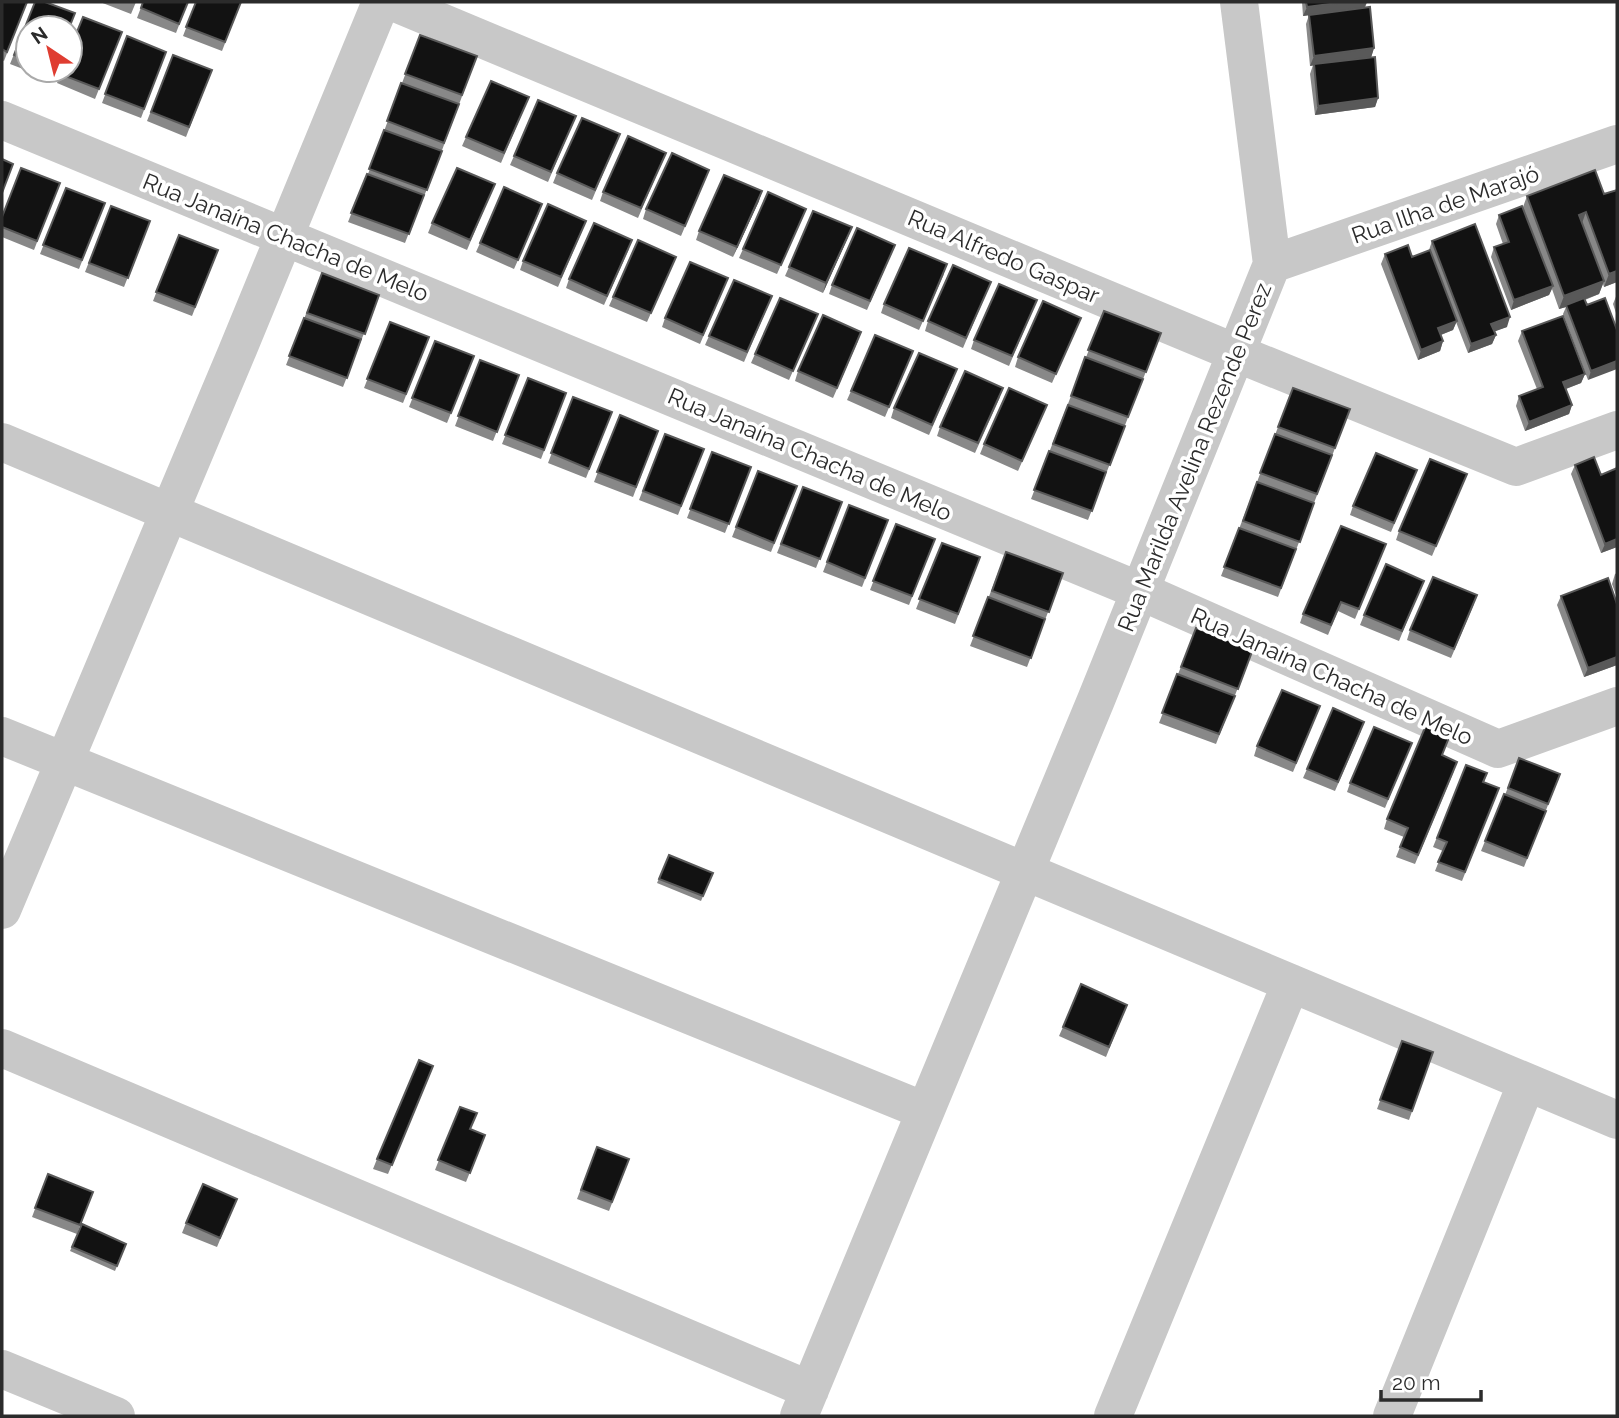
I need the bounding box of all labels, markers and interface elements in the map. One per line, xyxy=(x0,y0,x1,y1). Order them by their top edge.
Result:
north arrow xyxy=(14,14,84,84)
text: N xyxy=(27,22,51,48)
street label: Rua Ilha de Marajó xyxy=(1348,159,1542,249)
street label: Rua Janaína Chacha de Melo xyxy=(139,167,433,307)
street label: Rua Alfredo Gaspar xyxy=(904,203,1104,309)
street label: Rua Marilda Avelina Rezende Perez xyxy=(1112,279,1276,635)
street label: Rua Janaína Chacha de Melo xyxy=(664,382,956,526)
street label: Rua Janaína Chacha de Melo xyxy=(1187,601,1477,751)
scale bar xyxy=(1381,1358,1481,1402)
text: 20 m xyxy=(1392,1370,1440,1395)

